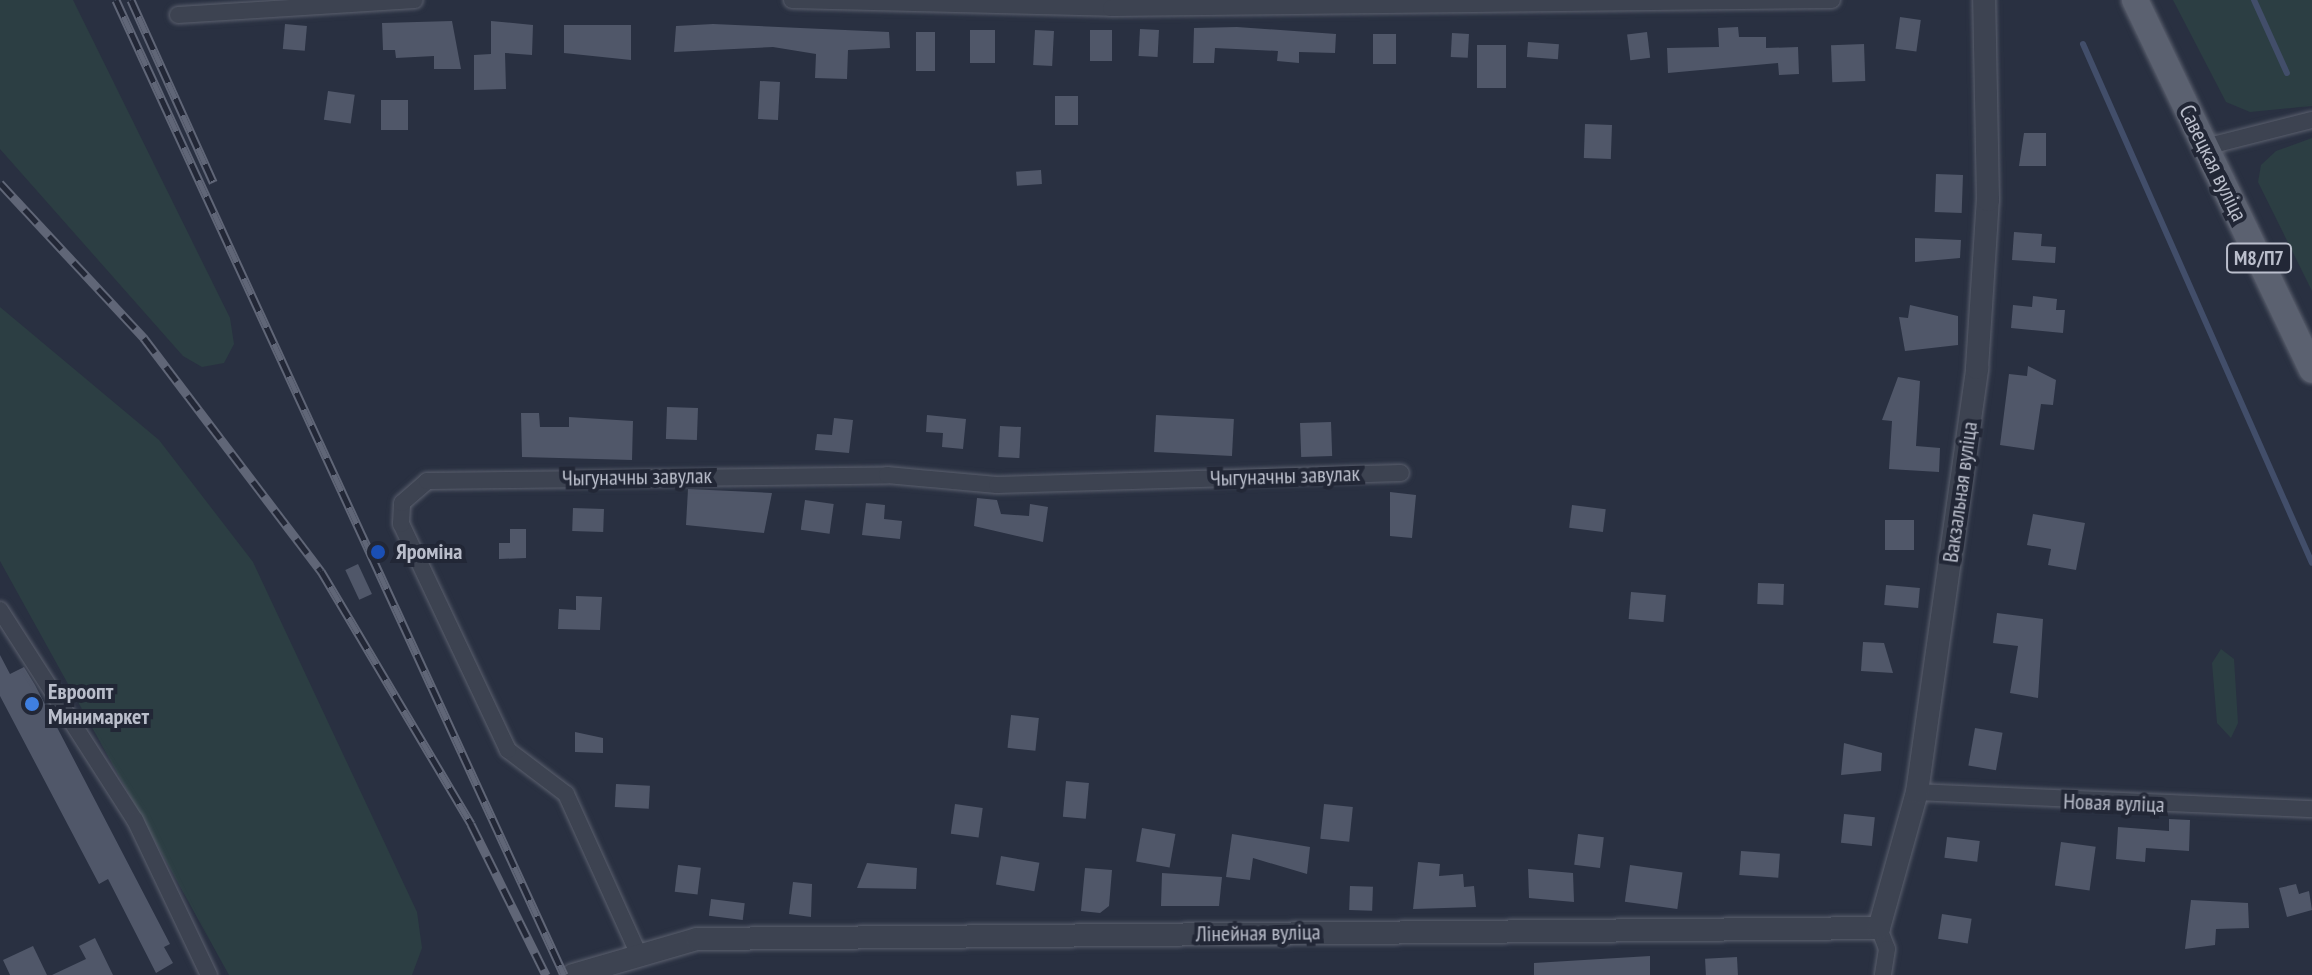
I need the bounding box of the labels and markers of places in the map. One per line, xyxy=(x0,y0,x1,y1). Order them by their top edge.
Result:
place label: Яроміна xyxy=(396,539,462,565)
marker: Яроміна xyxy=(367,541,389,563)
place label: Евроопт Минимаркет xyxy=(48,678,149,730)
marker: Евроопт Минимаркет xyxy=(23,695,41,713)

